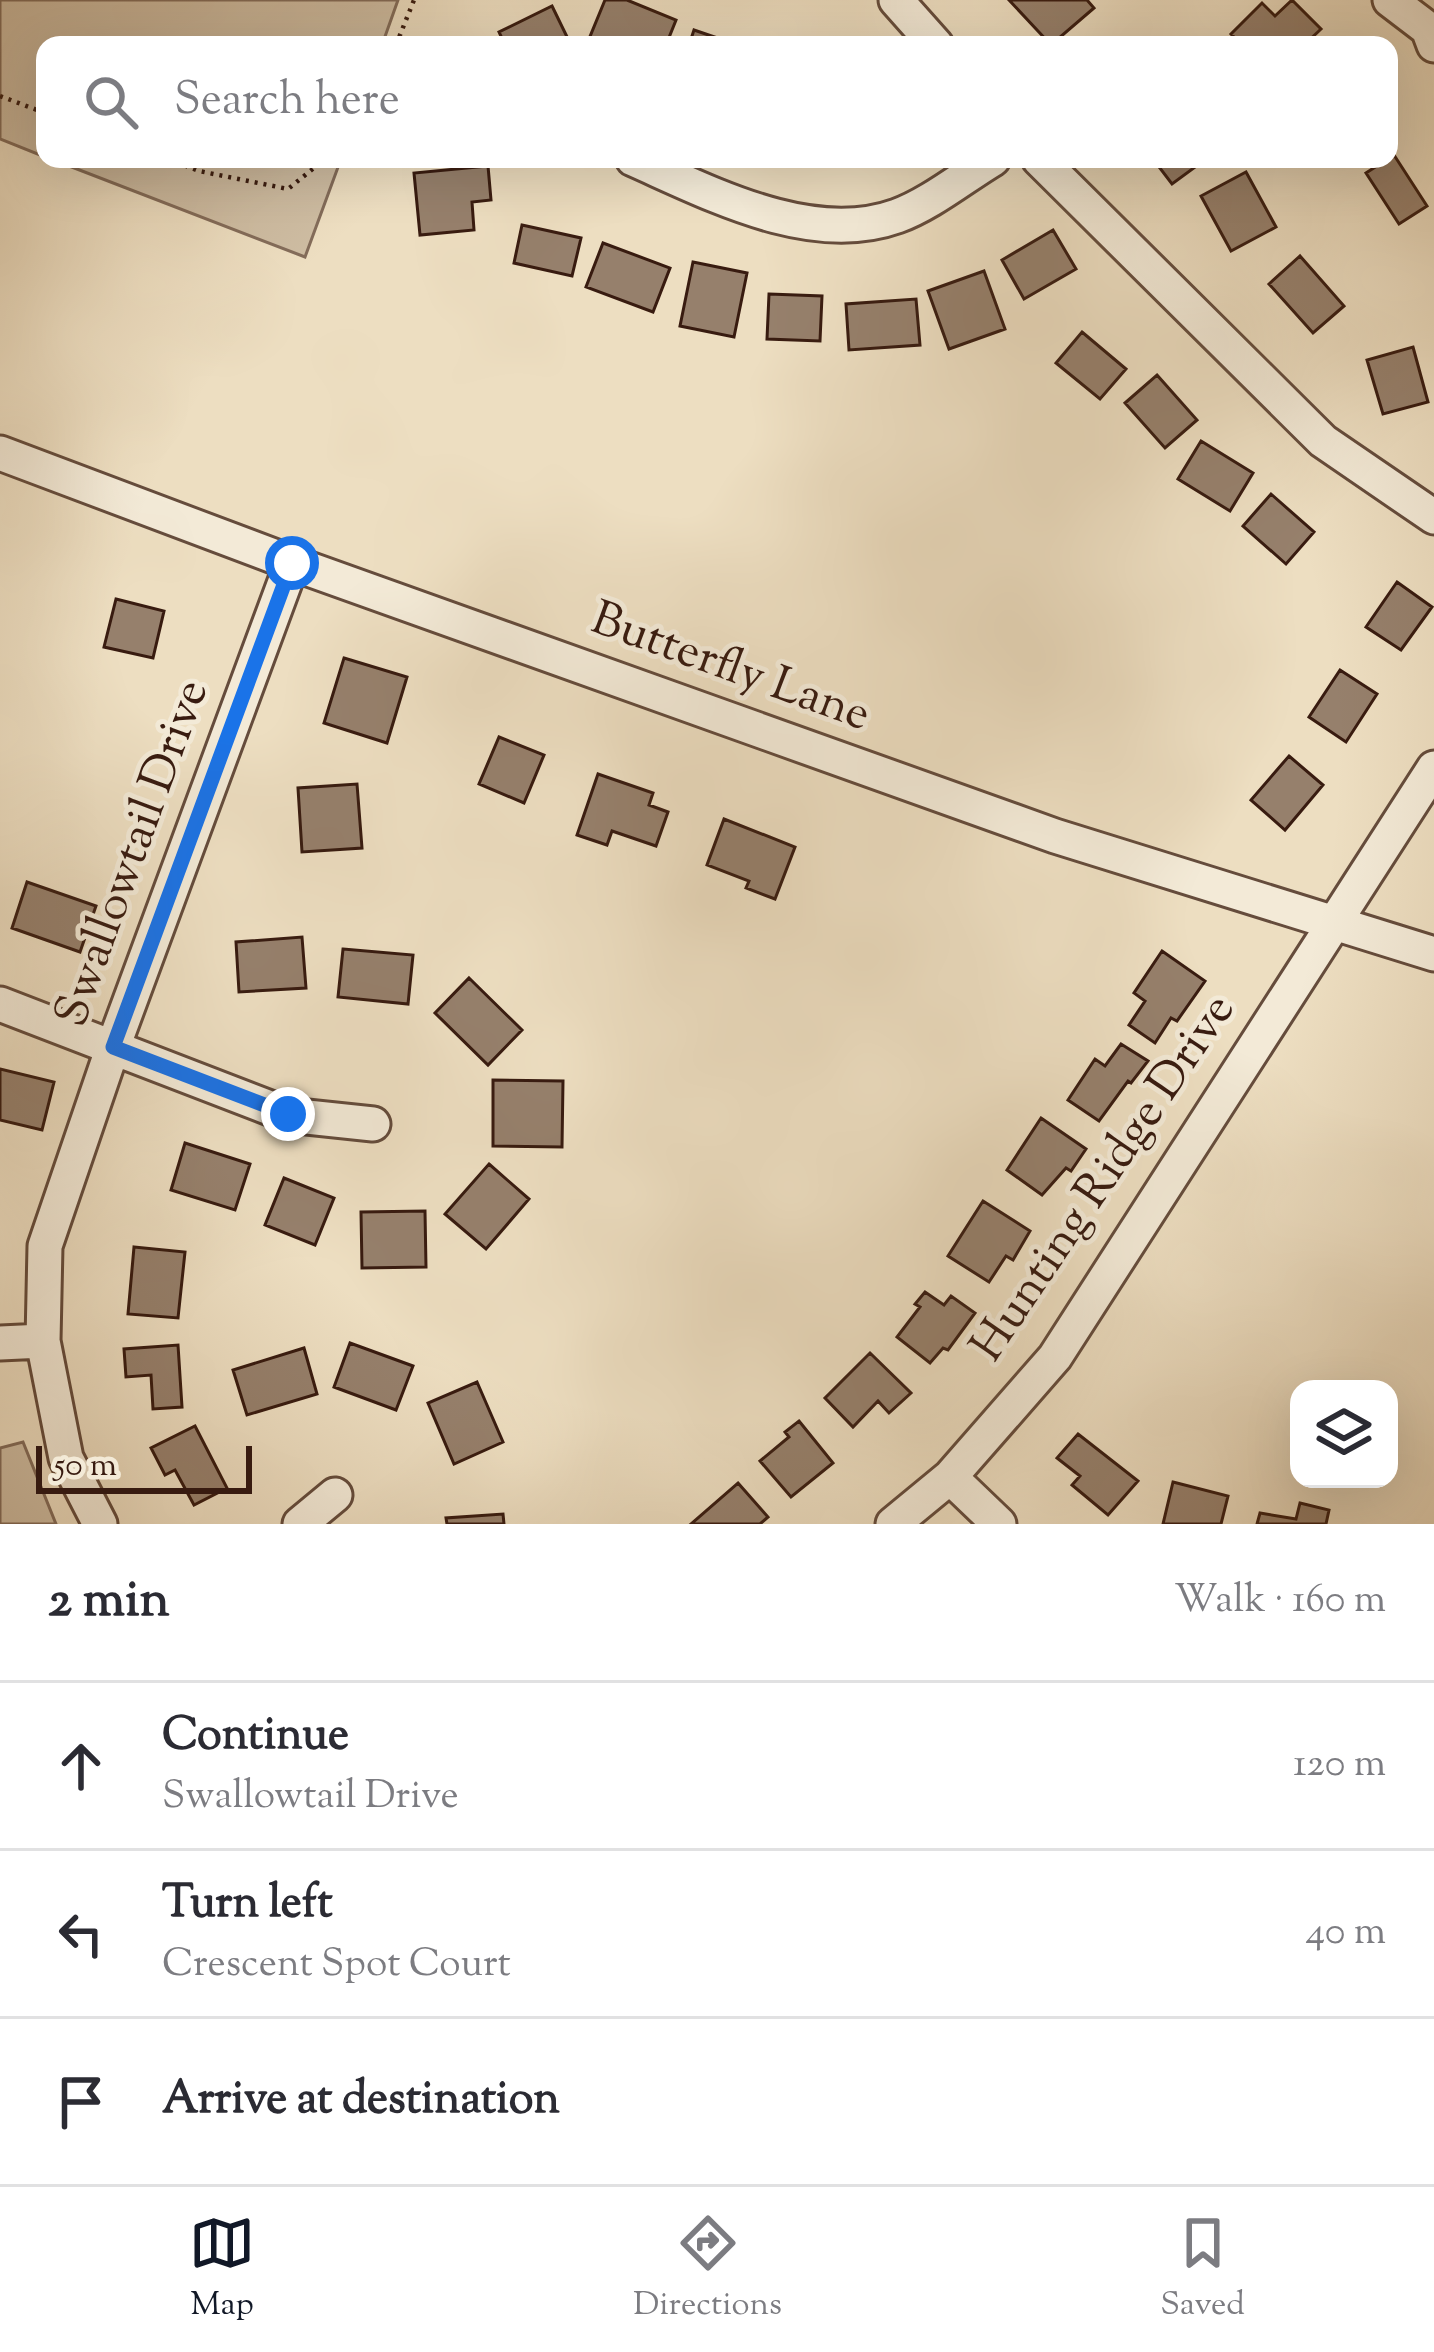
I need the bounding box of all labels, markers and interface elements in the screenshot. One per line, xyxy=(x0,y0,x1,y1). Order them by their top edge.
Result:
search box xyxy=(36,36,1398,168)
icon: search xyxy=(78,69,144,135)
text: Search here xyxy=(174,70,400,135)
route start xyxy=(265,536,319,590)
street label: Butterfly Lane xyxy=(581,587,879,751)
street label: Swallowtail Drive xyxy=(39,671,229,1037)
street label: Hunting Ridge Drive xyxy=(956,981,1254,1377)
route end xyxy=(261,1087,315,1141)
map controls xyxy=(1290,1380,1398,1488)
button: layers xyxy=(1290,1380,1398,1488)
scale bar xyxy=(36,1440,252,1493)
text: 50 m xyxy=(54,1443,117,1491)
text: 2 min xyxy=(48,1566,170,1639)
text: Walk · 160 m xyxy=(1174,1574,1386,1630)
text: Continue xyxy=(162,1705,349,1770)
icon: ahead xyxy=(48,1733,114,1799)
text: 120 m xyxy=(1293,1738,1386,1794)
text: Swallowtail Drive xyxy=(162,1770,459,1826)
text: Turn left xyxy=(162,1873,333,1938)
icon: left xyxy=(48,1901,114,1967)
text: 40 m xyxy=(1306,1906,1386,1962)
text: Crescent Spot Court xyxy=(162,1938,511,1994)
icon: arrive xyxy=(48,2069,114,2135)
text: Arrive at destination xyxy=(162,2069,560,2134)
tab: Map xyxy=(189,2210,255,2330)
tab: Directions xyxy=(633,2210,782,2330)
tab: Saved xyxy=(1160,2210,1245,2330)

